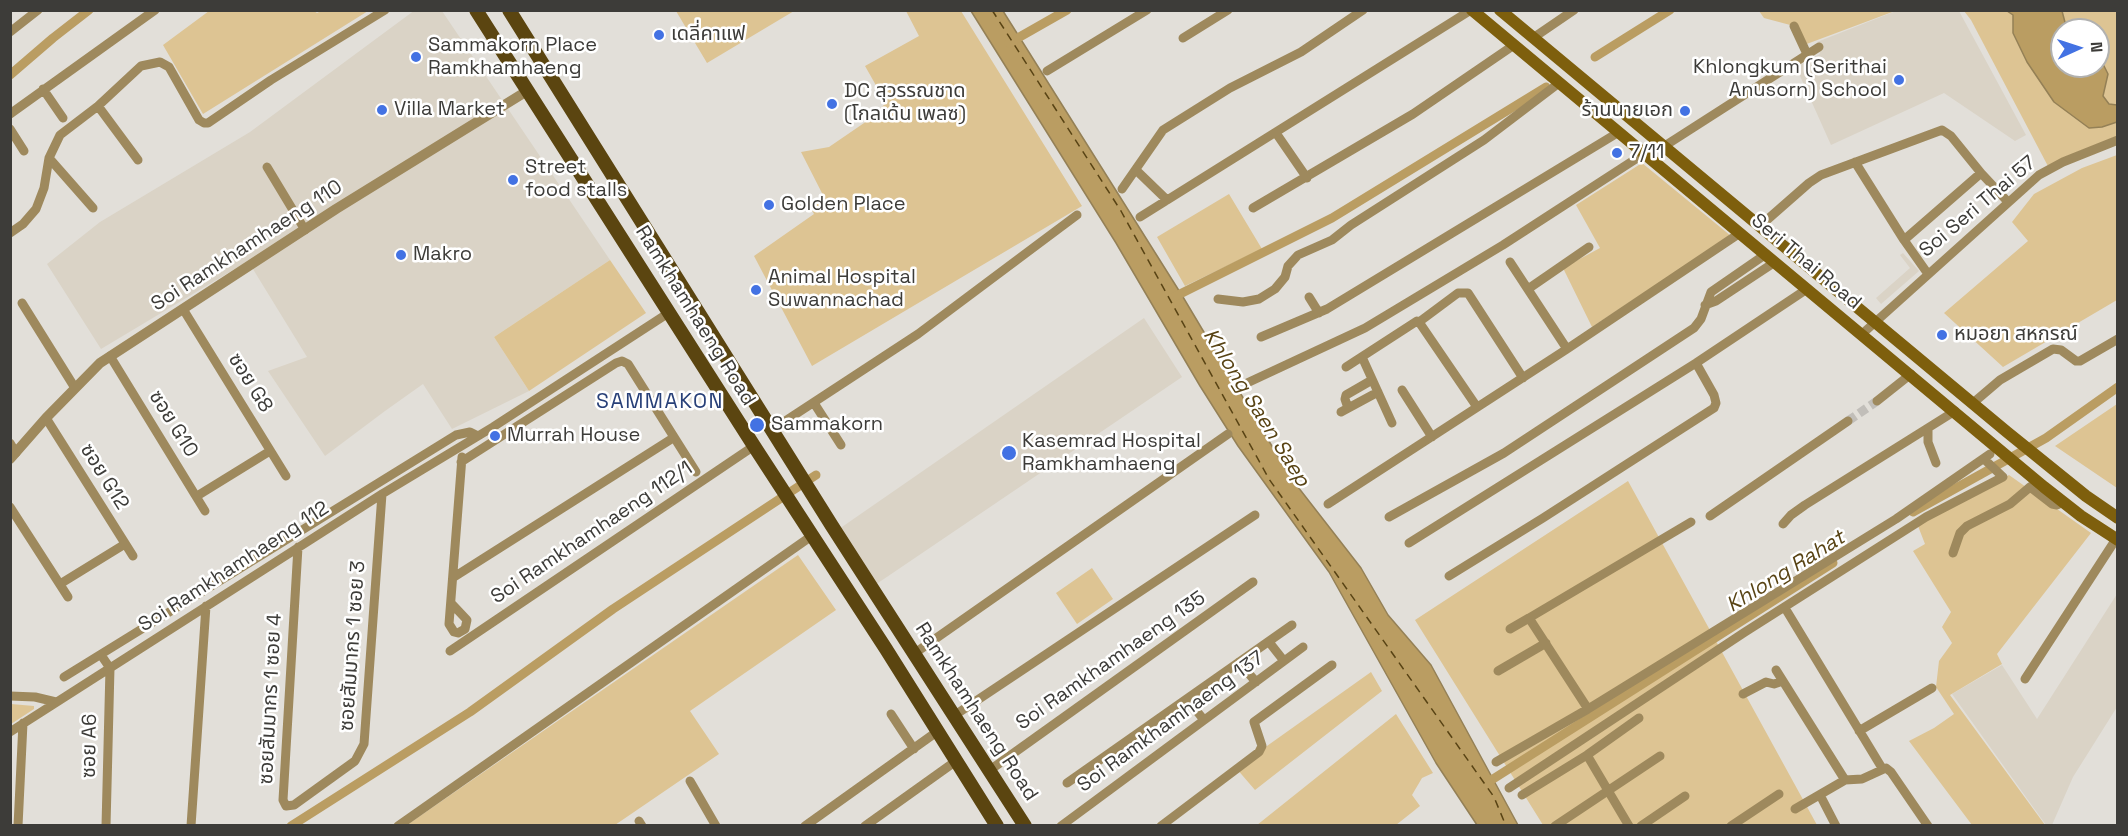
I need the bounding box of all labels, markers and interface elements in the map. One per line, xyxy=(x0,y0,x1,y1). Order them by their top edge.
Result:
north arrow xyxy=(2050,18,2110,78)
place label: เดลี่คาแฟ xyxy=(671,23,745,47)
marker: เดลี่คาแฟ xyxy=(652,28,666,42)
place label: Sammakorn Place Ramkhamhaeng xyxy=(428,34,597,81)
text: N xyxy=(2086,41,2107,53)
marker: Sammakorn Place Ramkhamhaeng xyxy=(409,50,423,64)
place label: Khlongkum (Serithai Anusorn) School xyxy=(1693,56,1887,103)
marker: Khlongkum (Serithai Anusorn) School xyxy=(1892,73,1906,87)
place label: DC สุวรรณชาด (โกลเด้น เพลซ) xyxy=(844,80,966,127)
marker: DC สุวรรณชาด (โกลเด้น เพลซ) xyxy=(825,97,839,111)
place label: Villa Market xyxy=(394,98,505,122)
place label: ร้านนายเอก xyxy=(1581,99,1673,123)
marker: Villa Market xyxy=(375,103,389,117)
marker: ร้านนายเอก xyxy=(1678,104,1692,118)
place label: 7/11 xyxy=(1629,141,1664,165)
marker: 7/11 xyxy=(1610,146,1624,160)
street label: Soi Seri Thai 57 xyxy=(1915,151,2041,263)
place label: Street food stalls xyxy=(525,156,627,203)
marker: Street food stalls xyxy=(506,173,520,187)
street label: Soi Ramkhamhaeng 110 xyxy=(147,175,347,317)
place label: Golden Place xyxy=(781,193,906,217)
marker: Golden Place xyxy=(762,198,776,212)
street label: Seri Thai Road xyxy=(1746,209,1866,315)
street label: Ramkhamhaeng Road xyxy=(630,222,760,410)
place label: Makro xyxy=(413,243,472,267)
marker: Makro xyxy=(394,248,408,262)
place label: Animal Hospital Suwannachad xyxy=(768,266,916,313)
marker: Animal Hospital Suwannachad xyxy=(749,283,763,297)
place label: หมอยา สหกรณ์ xyxy=(1954,323,2078,347)
water label: Khlong Saen Saep xyxy=(1197,324,1315,492)
marker: หมอยา สหกรณ์ xyxy=(1935,328,1949,342)
street label: ซอย G8 xyxy=(223,349,277,417)
street label: ซอย G10 xyxy=(143,386,203,462)
district label: SAMMAKON xyxy=(596,389,724,415)
place label: Sammakorn xyxy=(771,413,883,437)
marker: Sammakorn xyxy=(748,416,766,434)
place label: Murrah House xyxy=(507,424,640,448)
marker: Murrah House xyxy=(488,429,502,443)
place label: Kasemrad Hospital Ramkhamhaeng xyxy=(1022,430,1201,477)
street label: ซอย G12 xyxy=(74,440,134,514)
marker: Kasemrad Hospital Ramkhamhaeng xyxy=(1000,444,1018,462)
street label: Soi Ramkhamhaeng 112/1 xyxy=(487,457,697,609)
street label: Soi Ramkhamhaeng 112 xyxy=(134,496,334,638)
water label: Khlong Rahat xyxy=(1722,526,1850,618)
street label: ซอยสัมมากร 1 ซอย 3 xyxy=(335,560,371,732)
street label: Soi Ramkhamhaeng 135 xyxy=(1012,586,1210,736)
street label: ซอยสัมมากร 1 ซอย 4 xyxy=(255,613,287,785)
street label: Ramkhamhaeng Road xyxy=(909,618,1043,806)
street label: Soi Ramkhamhaeng 137 xyxy=(1073,646,1269,798)
street label: ซอย A6 xyxy=(77,714,103,778)

